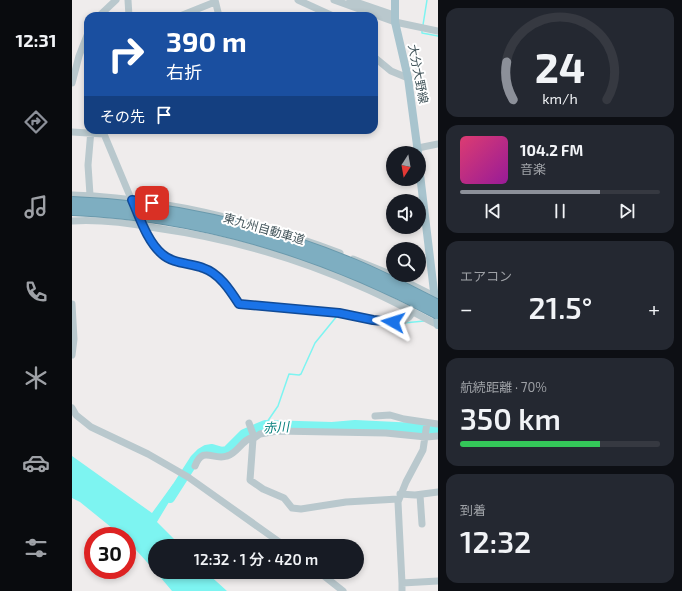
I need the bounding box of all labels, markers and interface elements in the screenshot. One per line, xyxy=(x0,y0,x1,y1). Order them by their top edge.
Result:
text: 390 m xyxy=(166,24,247,58)
icon: right xyxy=(100,28,152,80)
text: 12:31 xyxy=(16,29,56,51)
text: 24 xyxy=(535,41,585,91)
street label: 大分大野線 xyxy=(406,43,432,105)
text: 右折 xyxy=(166,61,202,83)
text: km/h xyxy=(542,90,578,107)
icon: arrive xyxy=(153,104,175,126)
text: その先 xyxy=(100,107,145,125)
icon: directions xyxy=(22,108,50,136)
text: 104.2 FM xyxy=(520,141,583,159)
north arrow xyxy=(386,146,426,186)
map controls xyxy=(386,146,426,282)
text: 音楽 xyxy=(520,161,546,177)
pin xyxy=(135,186,169,220)
icon: arrive xyxy=(141,192,163,214)
icon: music xyxy=(22,193,50,221)
button: sound xyxy=(386,194,426,234)
icon: previous xyxy=(482,200,504,222)
icon: pause xyxy=(549,200,571,222)
icon: next xyxy=(616,200,638,222)
street label: 東九州自動車道 xyxy=(222,210,307,246)
button: search xyxy=(386,242,426,282)
text: エアコン xyxy=(460,268,512,284)
icon: phone xyxy=(22,278,50,306)
text: 21.5° xyxy=(528,289,592,325)
text: − xyxy=(460,295,473,321)
text: + xyxy=(648,295,660,321)
position arrow xyxy=(372,301,414,343)
icon: climate xyxy=(22,364,50,392)
text: 航続距離 · 70% xyxy=(460,379,547,395)
text: 350 km xyxy=(460,400,561,436)
water label: 赤川 xyxy=(263,418,291,436)
icon: car xyxy=(22,449,50,477)
text: 到着 xyxy=(460,502,486,518)
text: 12:32 xyxy=(460,523,531,559)
speed limit sign: 30 xyxy=(84,527,136,579)
icon: filters xyxy=(22,534,50,562)
text: 12:32 · 1 分 · 420 m xyxy=(194,550,318,568)

